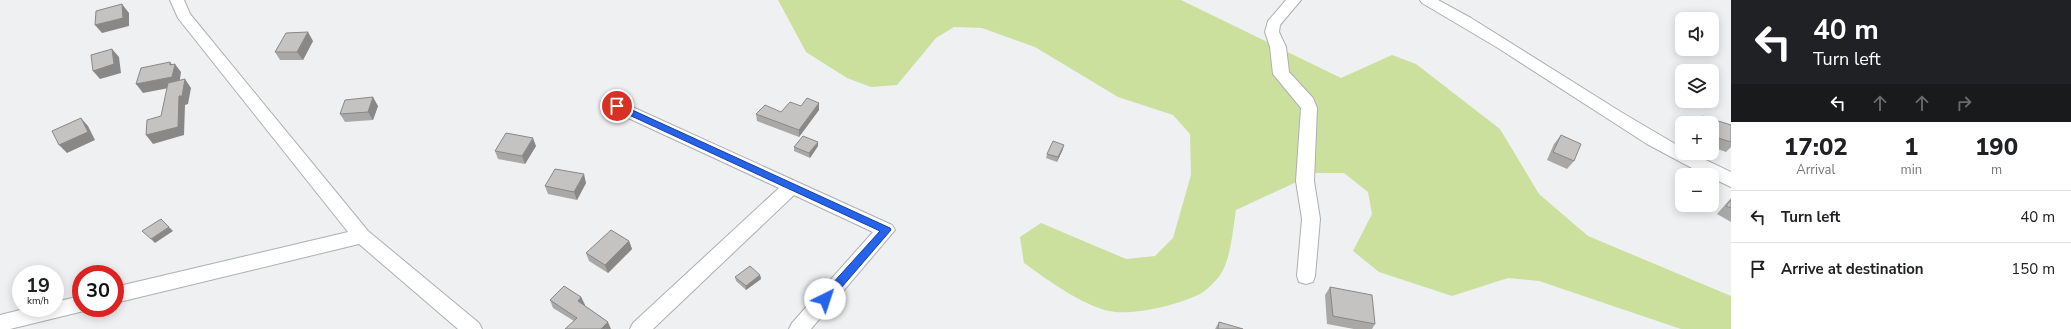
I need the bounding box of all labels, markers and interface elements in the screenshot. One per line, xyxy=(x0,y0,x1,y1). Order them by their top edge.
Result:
text: 40 m xyxy=(1813,11,1879,49)
map controls xyxy=(1675,12,1719,212)
button: sound xyxy=(1675,12,1719,56)
icon: left xyxy=(1747,16,1799,68)
text: Turn left xyxy=(1813,47,1881,71)
button: layers xyxy=(1675,64,1719,108)
pin xyxy=(600,89,634,123)
icon: left xyxy=(1827,92,1849,114)
icon: ahead xyxy=(1869,92,1891,114)
icon: ahead xyxy=(1911,92,1933,114)
icon: right xyxy=(1953,92,1975,114)
icon: arrive xyxy=(606,95,628,117)
button: + xyxy=(1675,116,1719,160)
text: 17:02 xyxy=(1784,131,1848,163)
text: 1 xyxy=(1904,131,1919,163)
text: 190 xyxy=(1975,131,2018,163)
text: Arrival xyxy=(1796,161,1835,179)
text: min xyxy=(1901,161,1922,179)
text: m xyxy=(1991,161,2002,179)
button: − xyxy=(1675,168,1719,212)
icon: left xyxy=(1747,206,1769,228)
text: Turn left xyxy=(1781,207,1840,227)
text: 40 m xyxy=(2020,207,2055,227)
icon: arrive xyxy=(1747,258,1769,280)
text: Arrive at destination xyxy=(1781,259,1924,279)
text: 150 m xyxy=(2011,259,2055,279)
speed limit sign: 30 xyxy=(72,265,124,317)
text: 19 xyxy=(26,272,50,299)
position arrow xyxy=(804,278,846,320)
text: km/h xyxy=(27,294,49,308)

